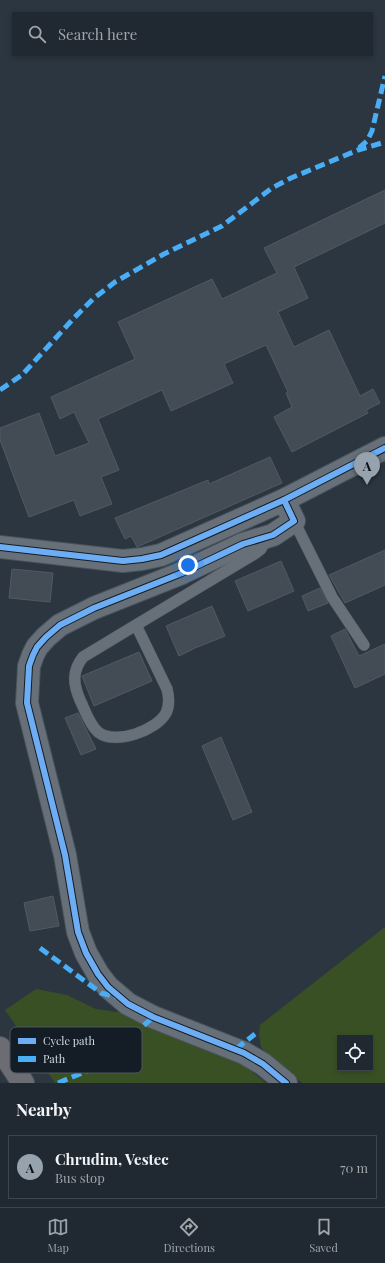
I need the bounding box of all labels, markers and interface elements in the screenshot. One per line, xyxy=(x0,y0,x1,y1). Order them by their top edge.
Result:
search box xyxy=(12,12,373,56)
icon: search xyxy=(26,23,48,45)
text: Search here xyxy=(58,24,137,44)
pin: A xyxy=(354,452,380,485)
your location xyxy=(178,555,198,575)
legend xyxy=(10,1027,142,1073)
text: Cycle path xyxy=(43,1033,95,1048)
map controls xyxy=(337,1035,373,1071)
button: locate xyxy=(337,1035,373,1071)
text: Path xyxy=(43,1051,66,1066)
text: Nearby xyxy=(16,1098,71,1120)
text: Chrudim, Vestec xyxy=(55,1149,169,1169)
text: A xyxy=(26,1159,34,1176)
text: 70 m xyxy=(340,1159,368,1176)
text: Bus stop xyxy=(55,1169,105,1186)
tab: Map xyxy=(47,1216,69,1255)
tab: Directions xyxy=(163,1216,215,1255)
tab: Saved xyxy=(309,1216,338,1255)

